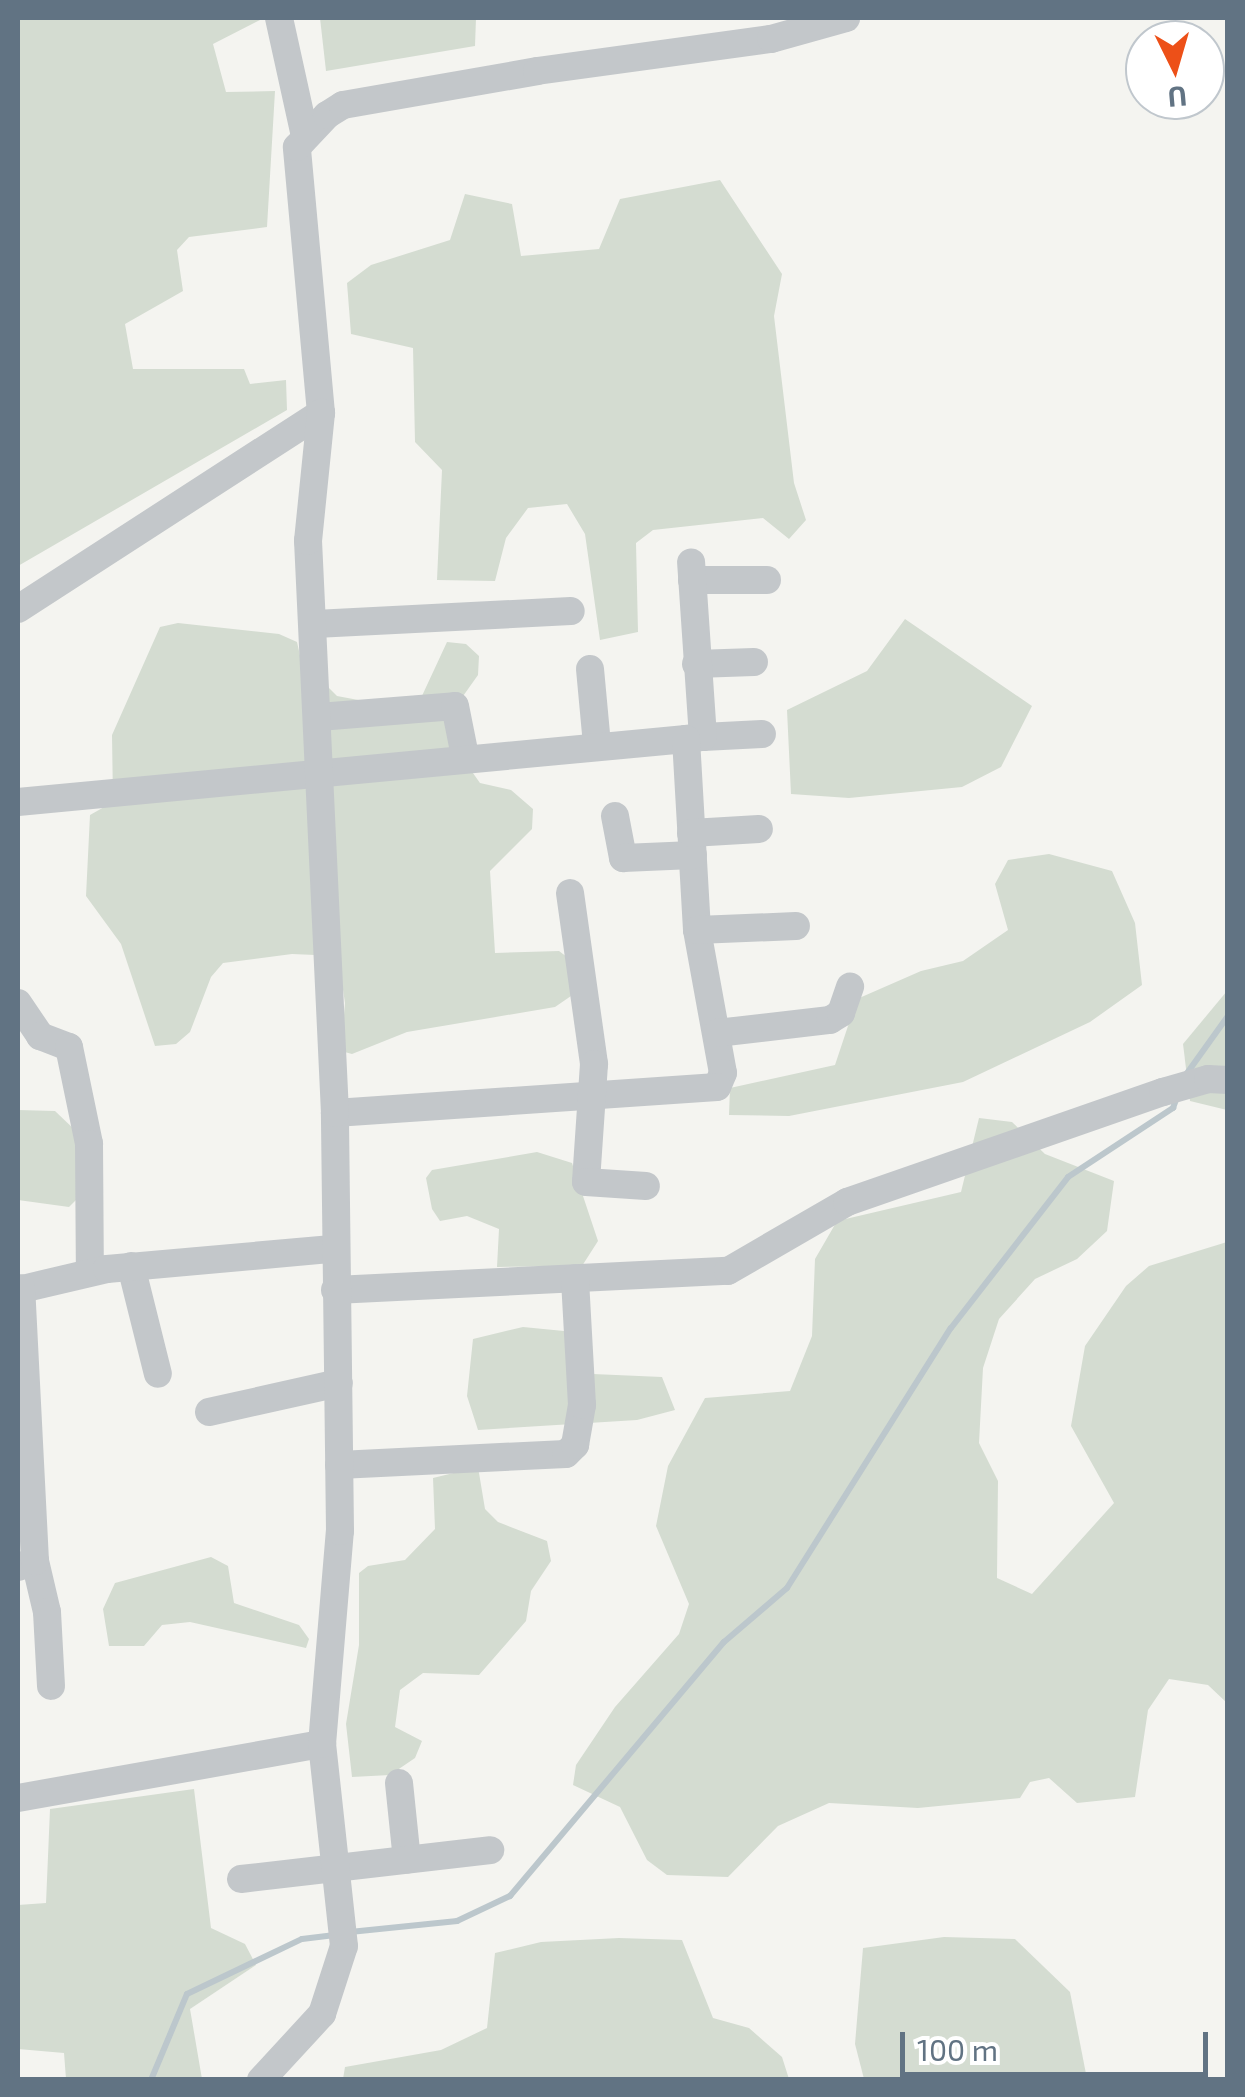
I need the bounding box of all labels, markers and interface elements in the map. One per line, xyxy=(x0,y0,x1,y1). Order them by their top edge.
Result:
north arrow xyxy=(1125,20,1225,120)
text: U xyxy=(1166,80,1188,116)
scale bar xyxy=(905,2012,1212,2074)
text: 100 m xyxy=(917,2031,998,2067)

